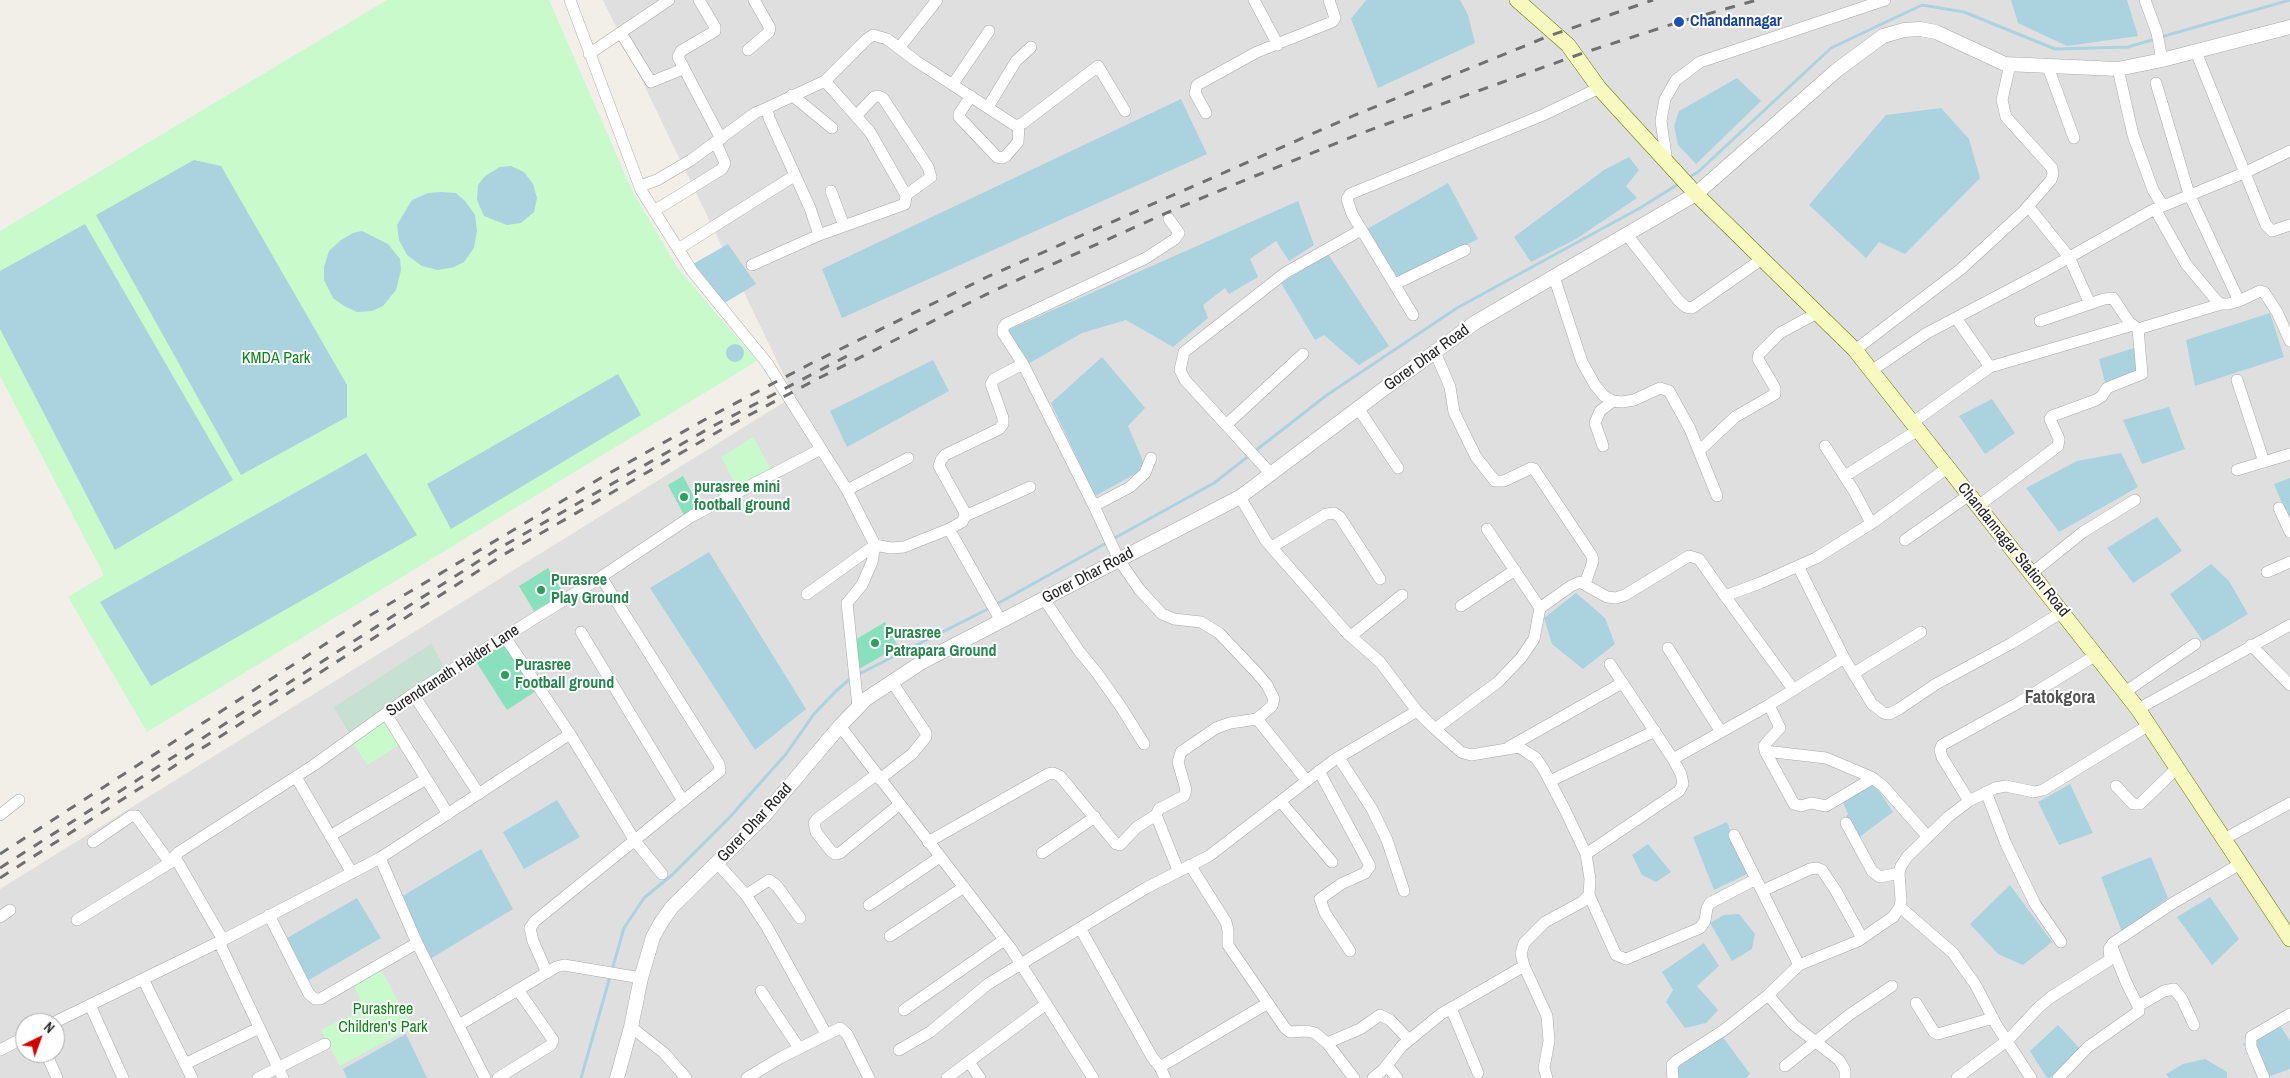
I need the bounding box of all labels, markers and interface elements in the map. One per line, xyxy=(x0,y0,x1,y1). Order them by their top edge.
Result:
place label: Chandannagar xyxy=(1690,12,1782,32)
marker: Chandannagar xyxy=(1672,15,1686,29)
street label: Gorer Dhar Road xyxy=(1381,321,1473,395)
park label: KMDA Park xyxy=(242,349,310,369)
place label: purasree mini football ground xyxy=(694,478,790,516)
street label: Chandannagar Station Road xyxy=(1953,479,2073,621)
marker: purasree mini football ground xyxy=(678,491,690,503)
street label: Gorer Dhar Road xyxy=(1039,544,1137,608)
place label: Purasree Play Ground xyxy=(551,571,629,609)
marker: Purasree Play Ground xyxy=(535,584,547,596)
street label: Surendranath Halder Lane xyxy=(383,621,523,721)
place label: Purasree Patrapara Ground xyxy=(885,624,997,662)
marker: Purasree Patrapara Ground xyxy=(869,637,881,649)
place label: Purasree Football ground xyxy=(515,656,614,694)
marker: Purasree Football ground xyxy=(499,669,511,681)
district label: Fatokgora xyxy=(2025,687,2095,709)
street label: Gorer Dhar Road xyxy=(714,780,796,866)
park label: Purashree Children's Park xyxy=(338,1000,428,1038)
north arrow xyxy=(15,1013,65,1063)
text: N xyxy=(40,1018,58,1037)

